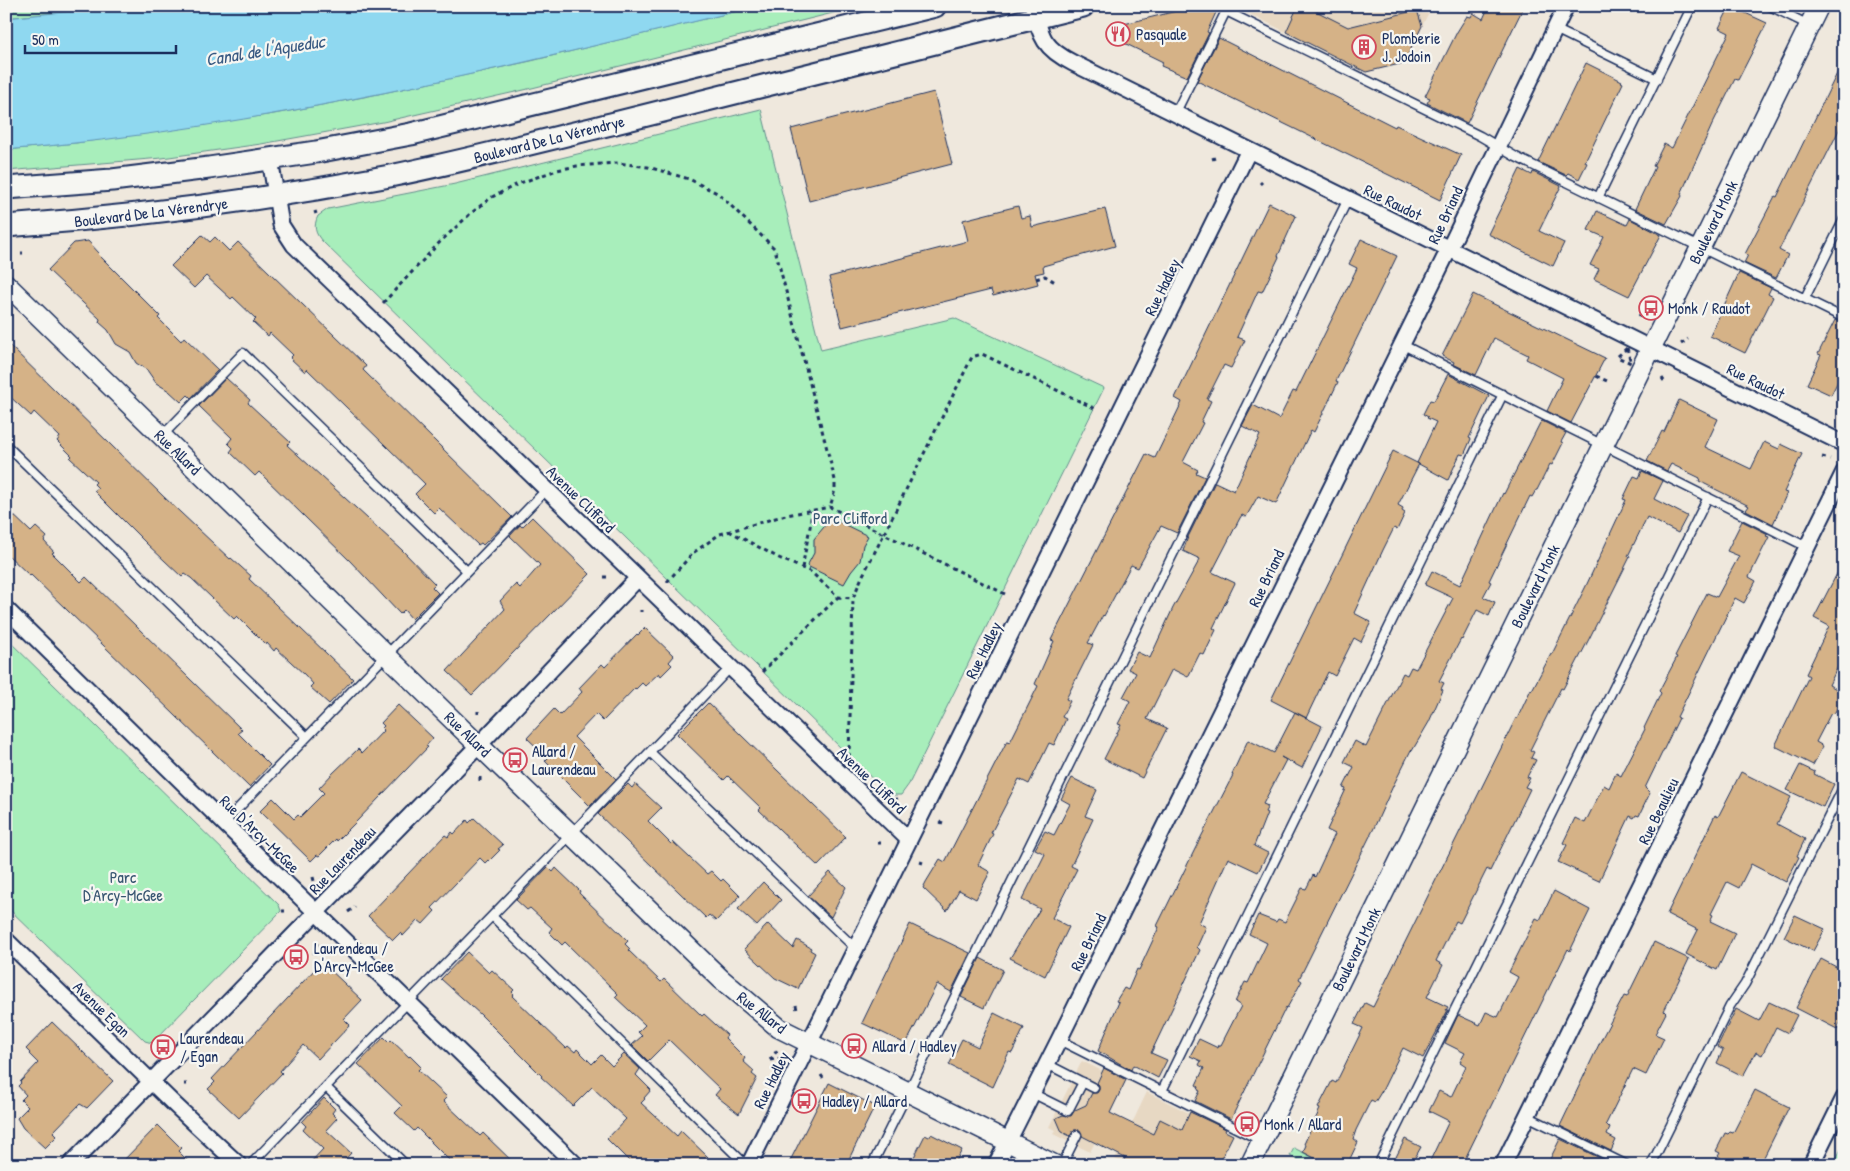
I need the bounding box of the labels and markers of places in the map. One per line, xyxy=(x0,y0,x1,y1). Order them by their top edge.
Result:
restaurant icon: Pasquale xyxy=(1105,21,1131,47)
place label: Pasquale xyxy=(1136,23,1187,45)
place label: Plomberie J. Jodoin xyxy=(1382,27,1441,67)
building icon: Plomberie J. Jodoin xyxy=(1351,34,1377,60)
bus stop icon: Monk / Raudot xyxy=(1638,295,1664,321)
place label: Monk / Raudot xyxy=(1668,297,1751,319)
place label: Allard / Laurendeau xyxy=(532,740,596,780)
bus stop icon: Allard / Laurendeau xyxy=(502,747,528,773)
place label: Laurendeau / D'Arcy-McGee xyxy=(314,937,394,977)
bus stop icon: Laurendeau / D'Arcy-McGee xyxy=(283,944,309,970)
place label: Laurendeau / Egan xyxy=(180,1027,244,1067)
bus stop icon: Allard / Hadley xyxy=(841,1033,867,1059)
bus stop icon: Laurendeau / Egan xyxy=(150,1034,176,1060)
place label: Allard / Hadley xyxy=(872,1035,957,1057)
bus stop icon: Hadley / Allard xyxy=(791,1088,817,1114)
place label: Hadley / Allard xyxy=(822,1090,907,1112)
bus stop icon: Monk / Allard xyxy=(1234,1111,1260,1137)
place label: Monk / Allard xyxy=(1264,1113,1341,1135)

